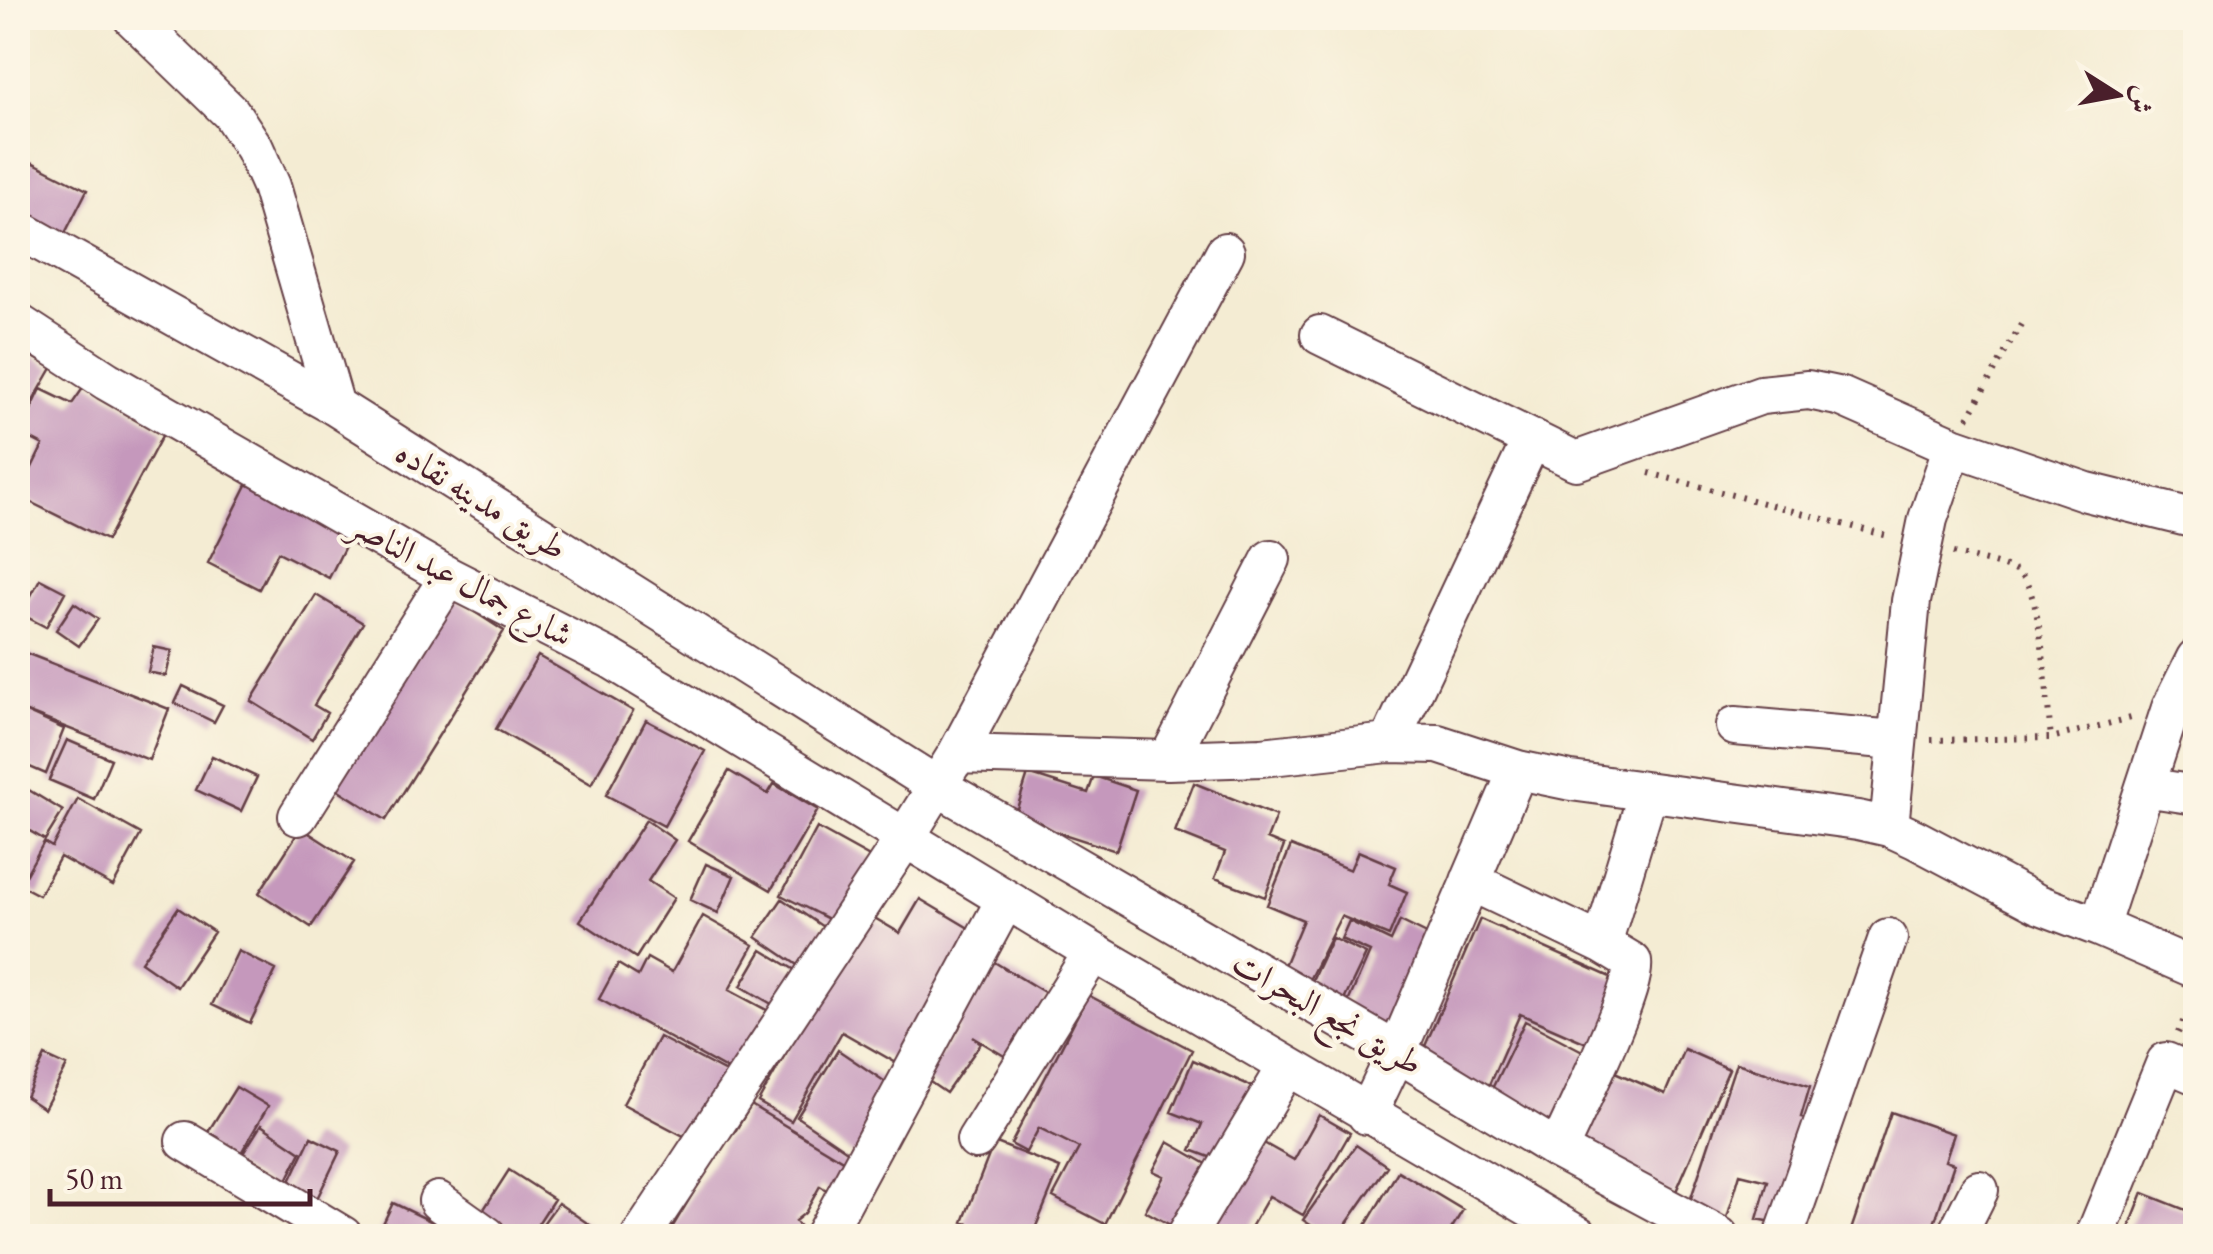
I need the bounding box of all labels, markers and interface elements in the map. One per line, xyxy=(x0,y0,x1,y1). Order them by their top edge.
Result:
north arrow xyxy=(2068,45,2168,145)
text: ش xyxy=(2122,83,2163,117)
street label: طريق مدينه نقاده xyxy=(388,428,576,570)
street label: شارع جمال عبد الناصر xyxy=(336,499,581,663)
street label: طريق نجع البحرات xyxy=(1220,939,1432,1093)
scale bar xyxy=(50,1144,310,1206)
text: 50 m xyxy=(65,1159,123,1198)

